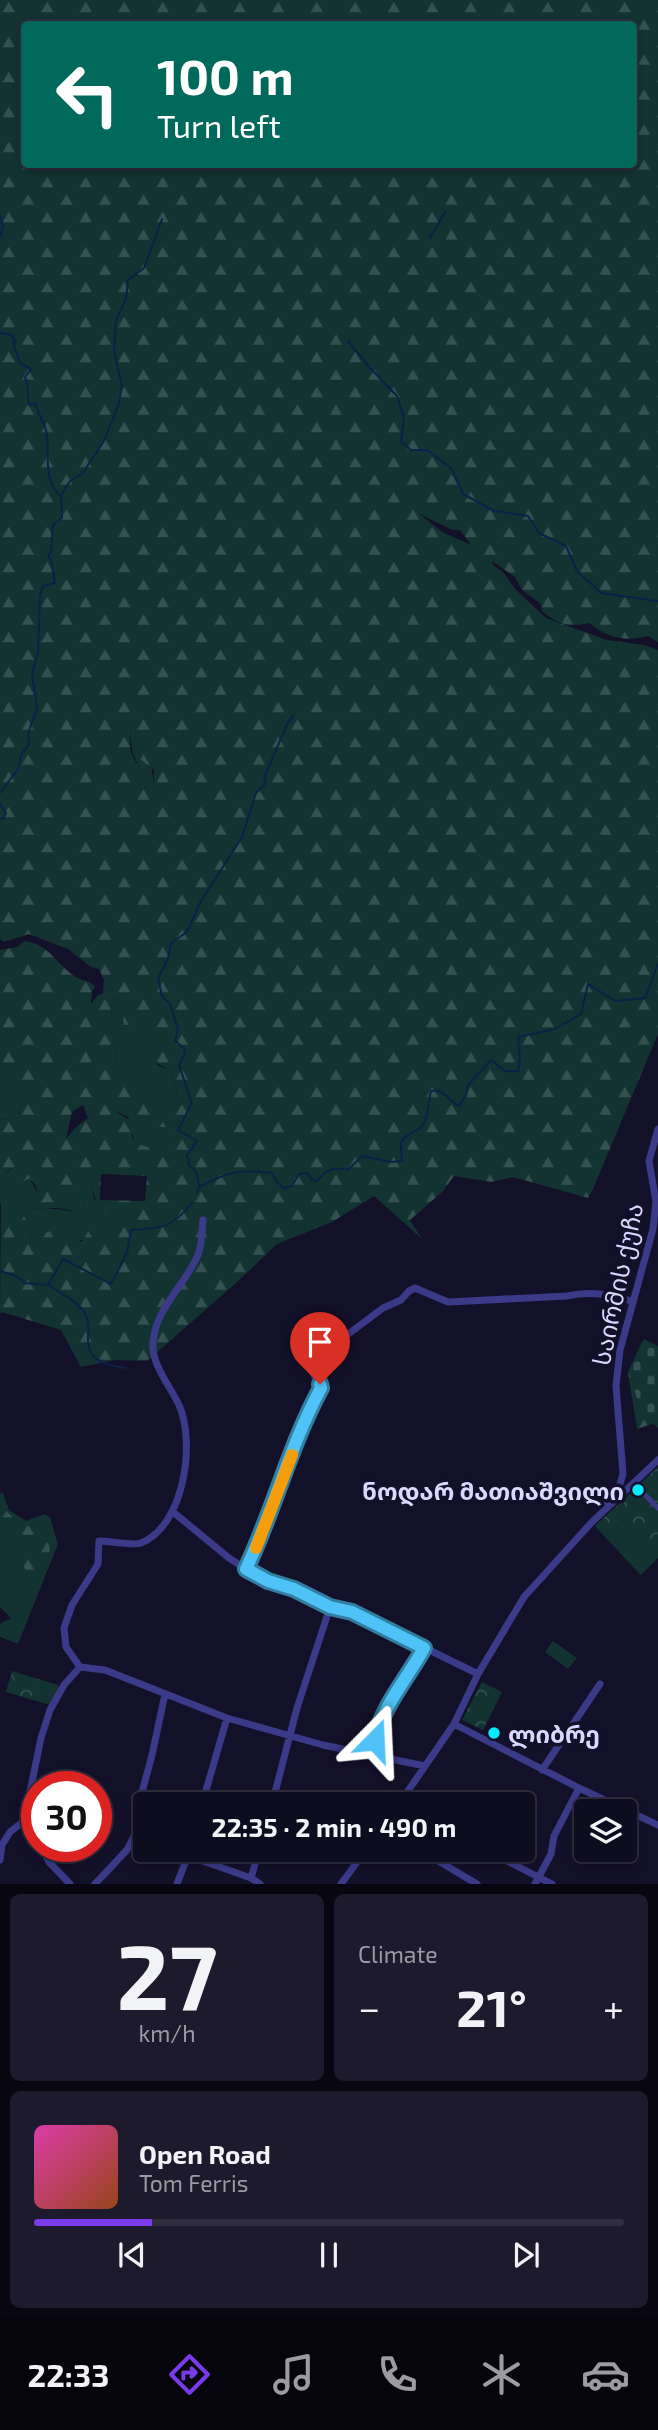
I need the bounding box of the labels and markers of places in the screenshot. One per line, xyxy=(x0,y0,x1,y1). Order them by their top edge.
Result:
pin xyxy=(290,1312,350,1384)
place label: ნოდარ მათიაშვილი xyxy=(362,1476,624,1507)
marker: ნოდარ მათიაშვილი xyxy=(630,1482,646,1498)
place label: ლიბრე xyxy=(508,1719,600,1749)
marker: ლიბრე xyxy=(486,1725,502,1741)

